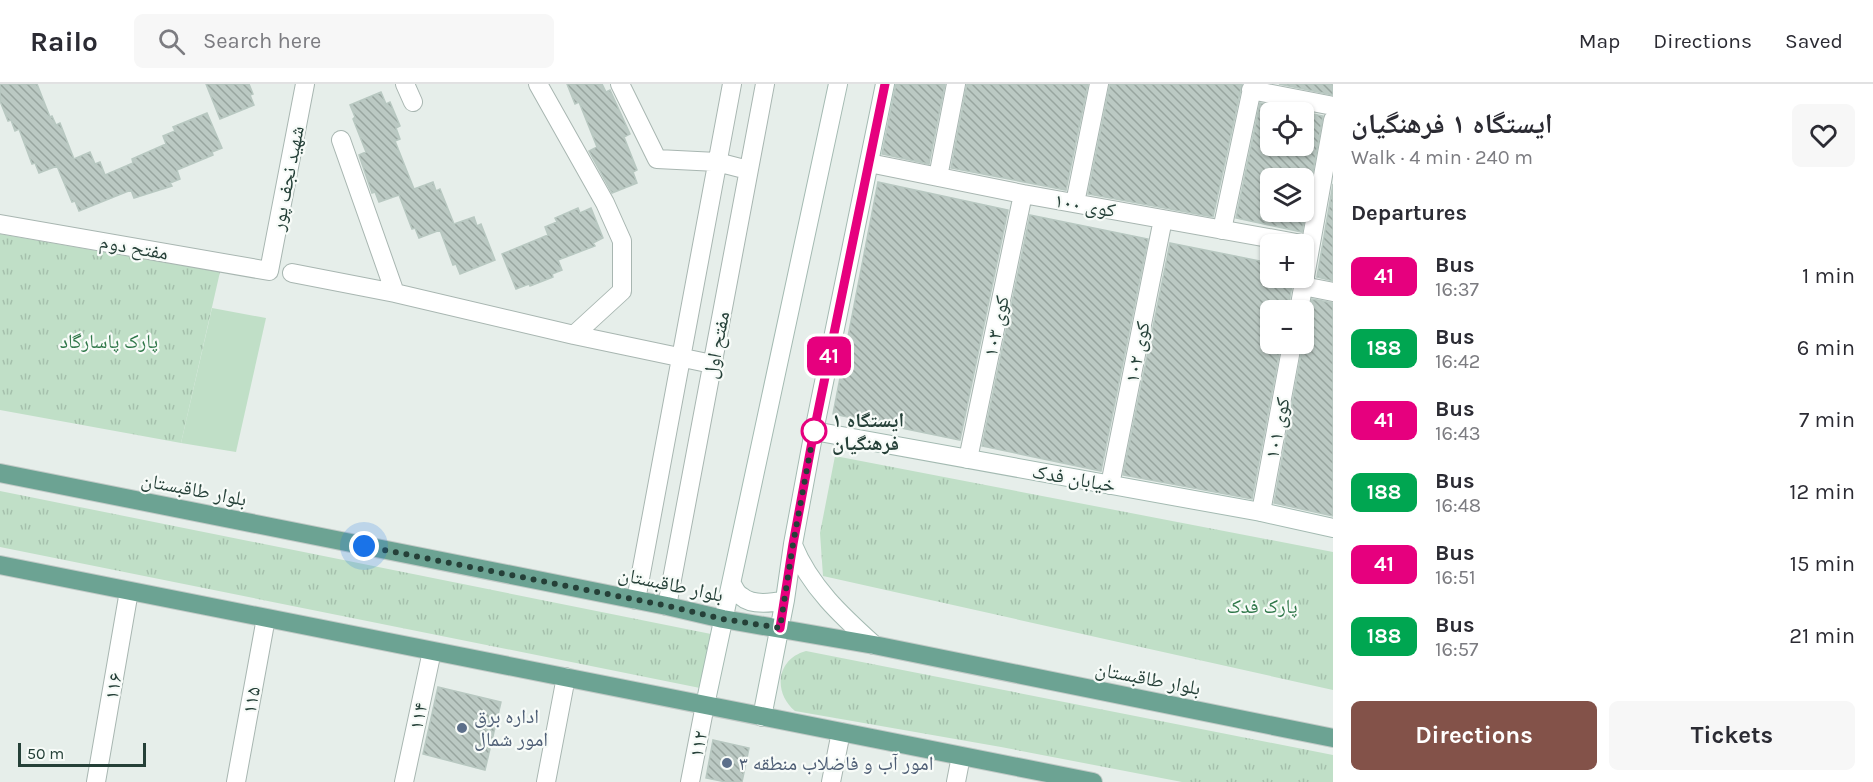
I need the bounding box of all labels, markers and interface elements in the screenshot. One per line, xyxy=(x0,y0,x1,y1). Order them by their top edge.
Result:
search box xyxy=(134,14,554,68)
text: Railo xyxy=(30,25,98,58)
icon: search xyxy=(155,25,188,58)
text: Search here xyxy=(203,28,321,54)
text: Map xyxy=(1579,29,1620,53)
text: Directions xyxy=(1653,29,1752,53)
text: Saved xyxy=(1785,29,1843,53)
map controls xyxy=(1260,102,1314,354)
button: locate xyxy=(1260,102,1314,156)
button: heart xyxy=(1792,104,1855,167)
text: ایستگاه ۱ فرهنگیان xyxy=(1351,107,1553,140)
street label: شهید نجف پور xyxy=(266,124,309,233)
text: Walk · 4 min · 240 m xyxy=(1351,146,1533,169)
button: layers xyxy=(1260,168,1314,222)
street label: کوی ۱۰۰ xyxy=(1053,189,1117,222)
text: Departures xyxy=(1351,200,1467,226)
street label: مفتح دوم xyxy=(97,230,170,267)
button: + xyxy=(1260,234,1314,288)
text: Bus xyxy=(1435,252,1475,278)
text: 1 min xyxy=(1802,263,1855,289)
text: 41 xyxy=(1374,264,1394,288)
text: 16:37 xyxy=(1435,278,1479,301)
street label: کوی ۱۰۳ xyxy=(979,294,1014,359)
button: − xyxy=(1260,300,1314,354)
street label: مفتح اول xyxy=(699,309,735,381)
street label: کوی ۱۰۲ xyxy=(1120,320,1155,385)
text: Bus xyxy=(1435,324,1475,350)
park label: پارک پاسارگاد xyxy=(60,330,158,353)
text: 6 min xyxy=(1797,335,1855,361)
line badge: 41 xyxy=(802,336,856,376)
text: 188 xyxy=(1367,336,1401,360)
text: 41 xyxy=(819,344,839,368)
text: 16:42 xyxy=(1435,350,1480,373)
street label: کوی ۱۰۱ xyxy=(1260,396,1295,461)
text: Bus xyxy=(1435,396,1475,422)
text: 7 min xyxy=(1799,407,1855,433)
text: 41 xyxy=(1374,408,1394,432)
place label: ایستگاه ۱ فرهنگیان xyxy=(832,409,904,455)
marker: ایستگاه ۱ فرهنگیان xyxy=(801,418,827,444)
text: 16:43 xyxy=(1435,422,1481,445)
street label: خیابان فدک xyxy=(1030,460,1118,497)
street label: بلوار طاقبستان xyxy=(139,468,248,511)
text: Bus xyxy=(1435,468,1475,494)
text: 12 min xyxy=(1789,479,1855,505)
text: 188 xyxy=(1367,480,1401,504)
text: 16:48 xyxy=(1435,494,1481,517)
your location xyxy=(349,531,379,561)
text: Bus xyxy=(1435,540,1475,566)
text: 15 min xyxy=(1790,551,1855,577)
text: 41 xyxy=(1374,552,1394,576)
street label: بلوار طاقبستان xyxy=(616,562,725,607)
text: 16:51 xyxy=(1435,566,1476,589)
park label: پارک فدک xyxy=(1226,595,1298,618)
text: Bus xyxy=(1435,612,1475,638)
text: 21 min xyxy=(1789,623,1855,649)
text: 188 xyxy=(1367,624,1401,648)
text: 16:57 xyxy=(1435,638,1478,661)
street label: بلوار طاقبستان xyxy=(1093,657,1202,700)
street label: ۱۱۶ xyxy=(100,671,127,701)
street label: ۱۱۵ xyxy=(238,685,265,715)
street label: ۱۱۴ xyxy=(404,701,433,732)
button: Directions xyxy=(1351,701,1597,770)
button: Tickets xyxy=(1609,701,1855,770)
place label: اداره برق امور شمال xyxy=(474,705,548,751)
marker: اداره برق امور شمال xyxy=(455,721,469,735)
street label: ۱۱۲ xyxy=(685,729,712,760)
scale bar xyxy=(18,740,146,768)
text: 50 m xyxy=(27,744,64,763)
place label: امور آب و فاضلاب منطقه ۳ xyxy=(739,752,933,775)
marker: امور آب و فاضلاب منطقه ۳ xyxy=(720,756,734,770)

